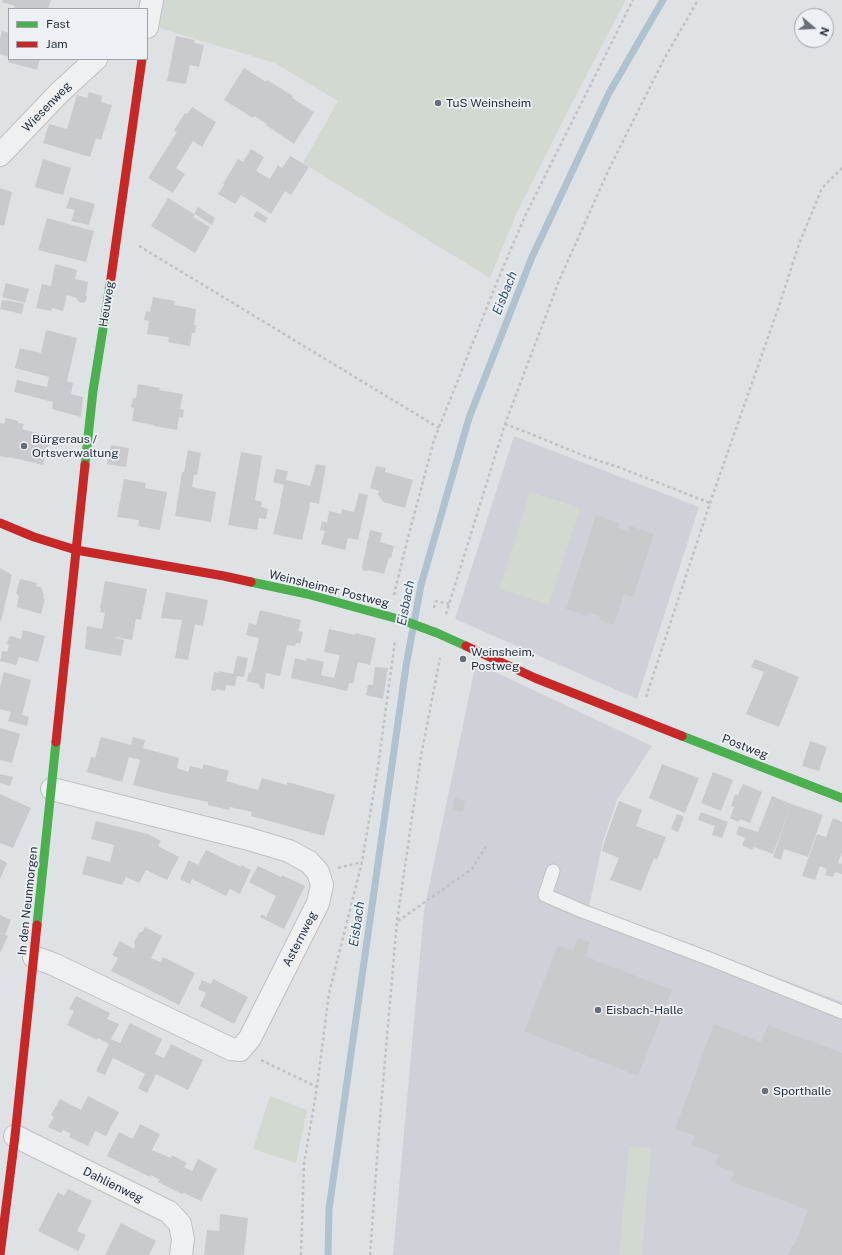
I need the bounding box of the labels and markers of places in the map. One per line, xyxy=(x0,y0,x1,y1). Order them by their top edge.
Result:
place label: TuS Weinsheim xyxy=(446,96,531,110)
marker: TuS Weinsheim xyxy=(433,98,443,108)
place label: Bürgeraus / Ortsverwaltung xyxy=(32,432,119,460)
marker: Bürgeraus / Ortsverwaltung xyxy=(19,441,29,451)
place label: Weinsheim, Postweg xyxy=(471,645,535,673)
marker: Weinsheim, Postweg xyxy=(458,654,468,664)
place label: Eisbach-Halle xyxy=(606,1003,683,1017)
marker: Eisbach-Halle xyxy=(593,1005,603,1015)
place label: Sporthalle xyxy=(773,1084,831,1098)
marker: Sporthalle xyxy=(760,1086,770,1096)

